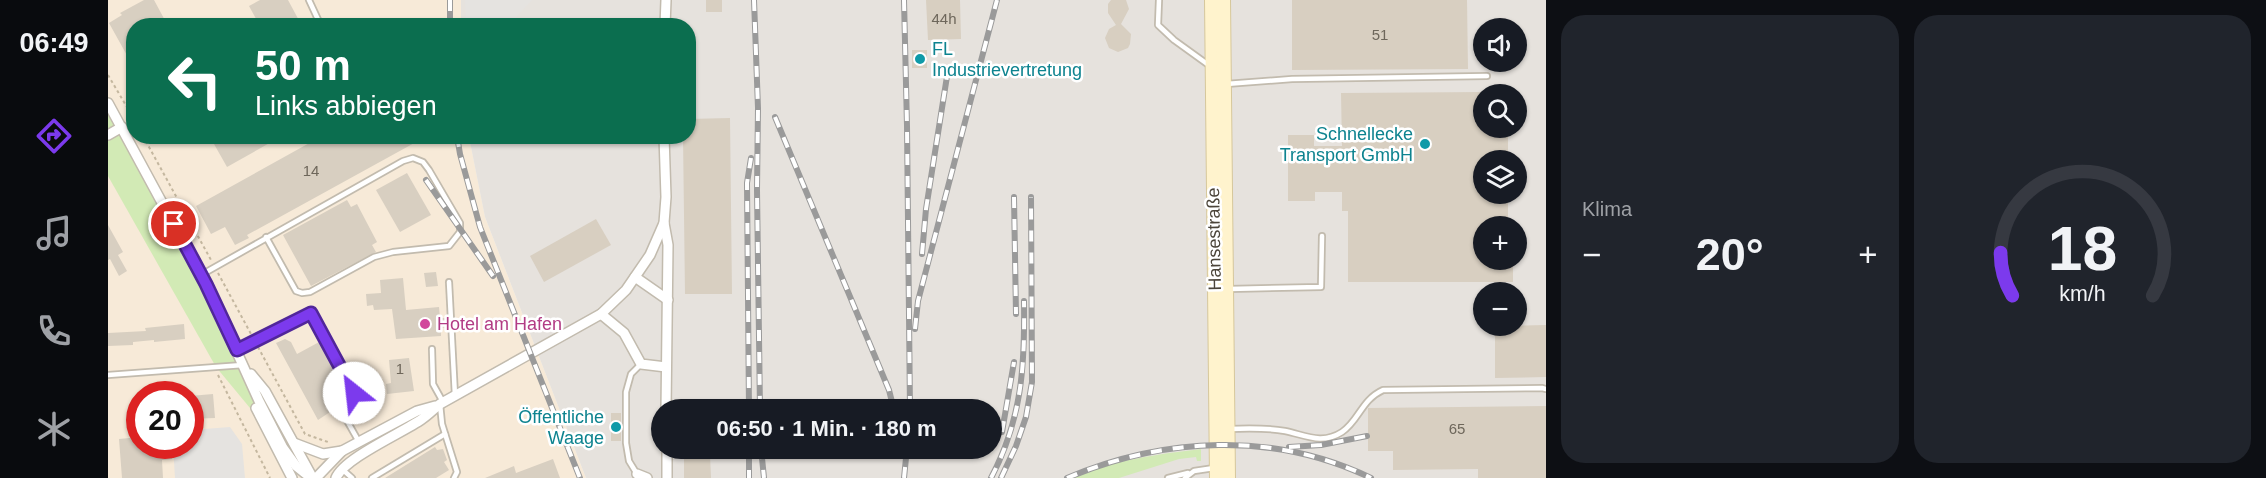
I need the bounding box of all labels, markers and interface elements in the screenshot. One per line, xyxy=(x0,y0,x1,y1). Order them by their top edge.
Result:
house number: 44h xyxy=(931,10,957,27)
map controls xyxy=(1473,18,1527,336)
button: sound xyxy=(1473,18,1527,72)
house number: 51 xyxy=(1372,26,1388,43)
text: 06:49 xyxy=(19,28,89,58)
place label: FL Industrievertretung xyxy=(932,39,1082,80)
icon: left xyxy=(156,42,234,120)
text: 50 m xyxy=(255,42,351,89)
marker: FL Industrievertretung xyxy=(913,52,927,66)
button: search xyxy=(1473,84,1527,138)
text: Links abbiegen xyxy=(255,91,437,121)
icon: directions xyxy=(33,115,75,157)
place label: Schnellecke Transport GmbH xyxy=(1280,124,1413,165)
marker: Schnellecke Transport GmbH xyxy=(1418,137,1432,151)
button: layers xyxy=(1473,150,1527,204)
house number: 14 xyxy=(303,162,319,179)
street label: Hansestraße xyxy=(1203,187,1225,291)
pin xyxy=(148,198,199,249)
text: Klima xyxy=(1582,198,1632,220)
icon: arrive xyxy=(157,207,190,240)
icon: music xyxy=(33,212,75,254)
text: 18 xyxy=(2048,214,2117,283)
button: + xyxy=(1473,216,1527,270)
text: 20° xyxy=(1696,229,1764,280)
text: − xyxy=(1582,236,1601,273)
text: + xyxy=(1858,236,1878,273)
button: − xyxy=(1473,282,1527,336)
text: km/h xyxy=(2059,282,2105,306)
icon: phone xyxy=(33,310,75,352)
place label: Hotel am Hafen xyxy=(437,314,562,334)
marker: Hotel am Hafen xyxy=(418,317,432,331)
house number: 1 xyxy=(396,360,404,377)
position arrow xyxy=(322,361,386,425)
speed limit sign: 20 xyxy=(126,381,204,459)
place label: Öffentliche Waage xyxy=(518,407,604,448)
icon: climate xyxy=(33,408,75,450)
text: 06:50 · 1 Min. · 180 m xyxy=(716,416,937,441)
marker: Öffentliche Waage xyxy=(609,420,623,434)
house number: 65 xyxy=(1449,420,1465,437)

